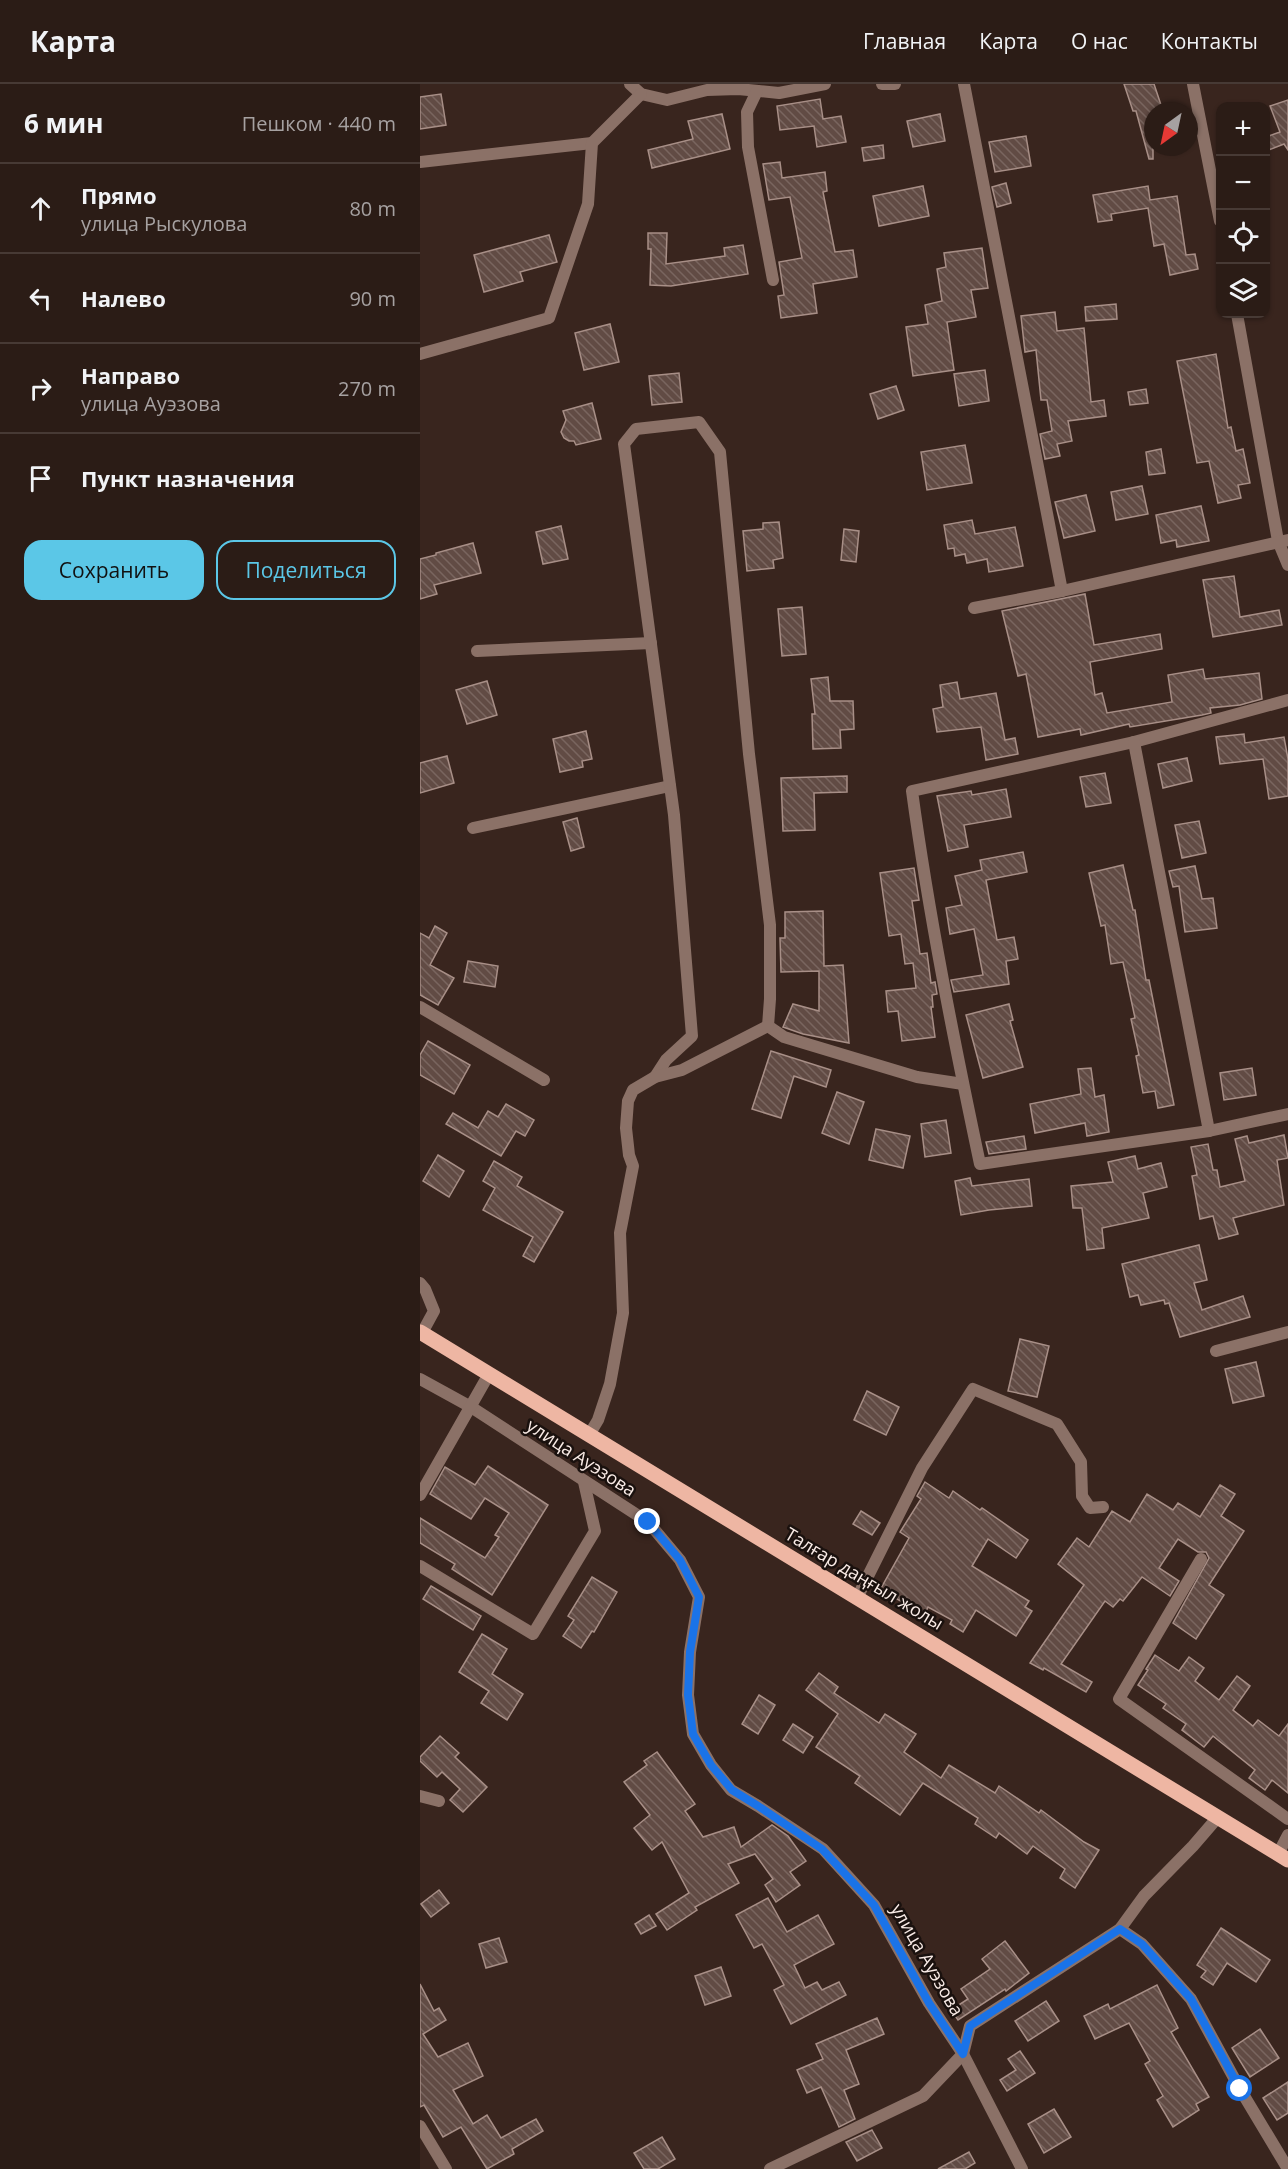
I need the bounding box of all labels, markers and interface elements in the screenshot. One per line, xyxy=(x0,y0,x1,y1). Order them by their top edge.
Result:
text: Карта xyxy=(30,22,116,60)
text: Главная xyxy=(863,27,946,55)
text: Карта xyxy=(979,27,1038,55)
text: О нас xyxy=(1071,27,1128,55)
text: Контакты xyxy=(1161,27,1258,55)
north arrow xyxy=(1144,102,1198,156)
map controls xyxy=(1216,102,1270,318)
button: + xyxy=(1216,102,1270,156)
text: 6 мин xyxy=(24,105,104,141)
text: Пешком · 440 m xyxy=(242,110,396,137)
button: − xyxy=(1216,156,1270,210)
text: Прямо xyxy=(81,180,157,210)
icon: ahead xyxy=(24,192,57,225)
text: 80 m xyxy=(349,195,396,222)
text: улица Рыскулова xyxy=(81,210,247,237)
button: locate xyxy=(1216,210,1270,264)
button: layers xyxy=(1216,264,1270,318)
icon: left xyxy=(24,282,57,315)
text: Налево xyxy=(81,283,166,313)
text: 90 m xyxy=(349,285,396,312)
text: Направо xyxy=(81,360,180,390)
icon: right xyxy=(24,372,57,405)
text: 270 m xyxy=(338,375,396,402)
text: улица Ауэзова xyxy=(81,390,221,417)
icon: arrive xyxy=(24,462,57,495)
text: Пункт назначения xyxy=(81,463,295,493)
button: Сохранить xyxy=(24,540,204,600)
button: Поделиться xyxy=(216,540,396,600)
street label: улица Ауэзова xyxy=(522,1413,641,1501)
route end xyxy=(634,1508,660,1534)
street label: Талғар даңғыл жолы xyxy=(781,1521,948,1635)
street label: улица Ауэзова xyxy=(886,1899,970,2020)
route start xyxy=(1226,2075,1252,2101)

